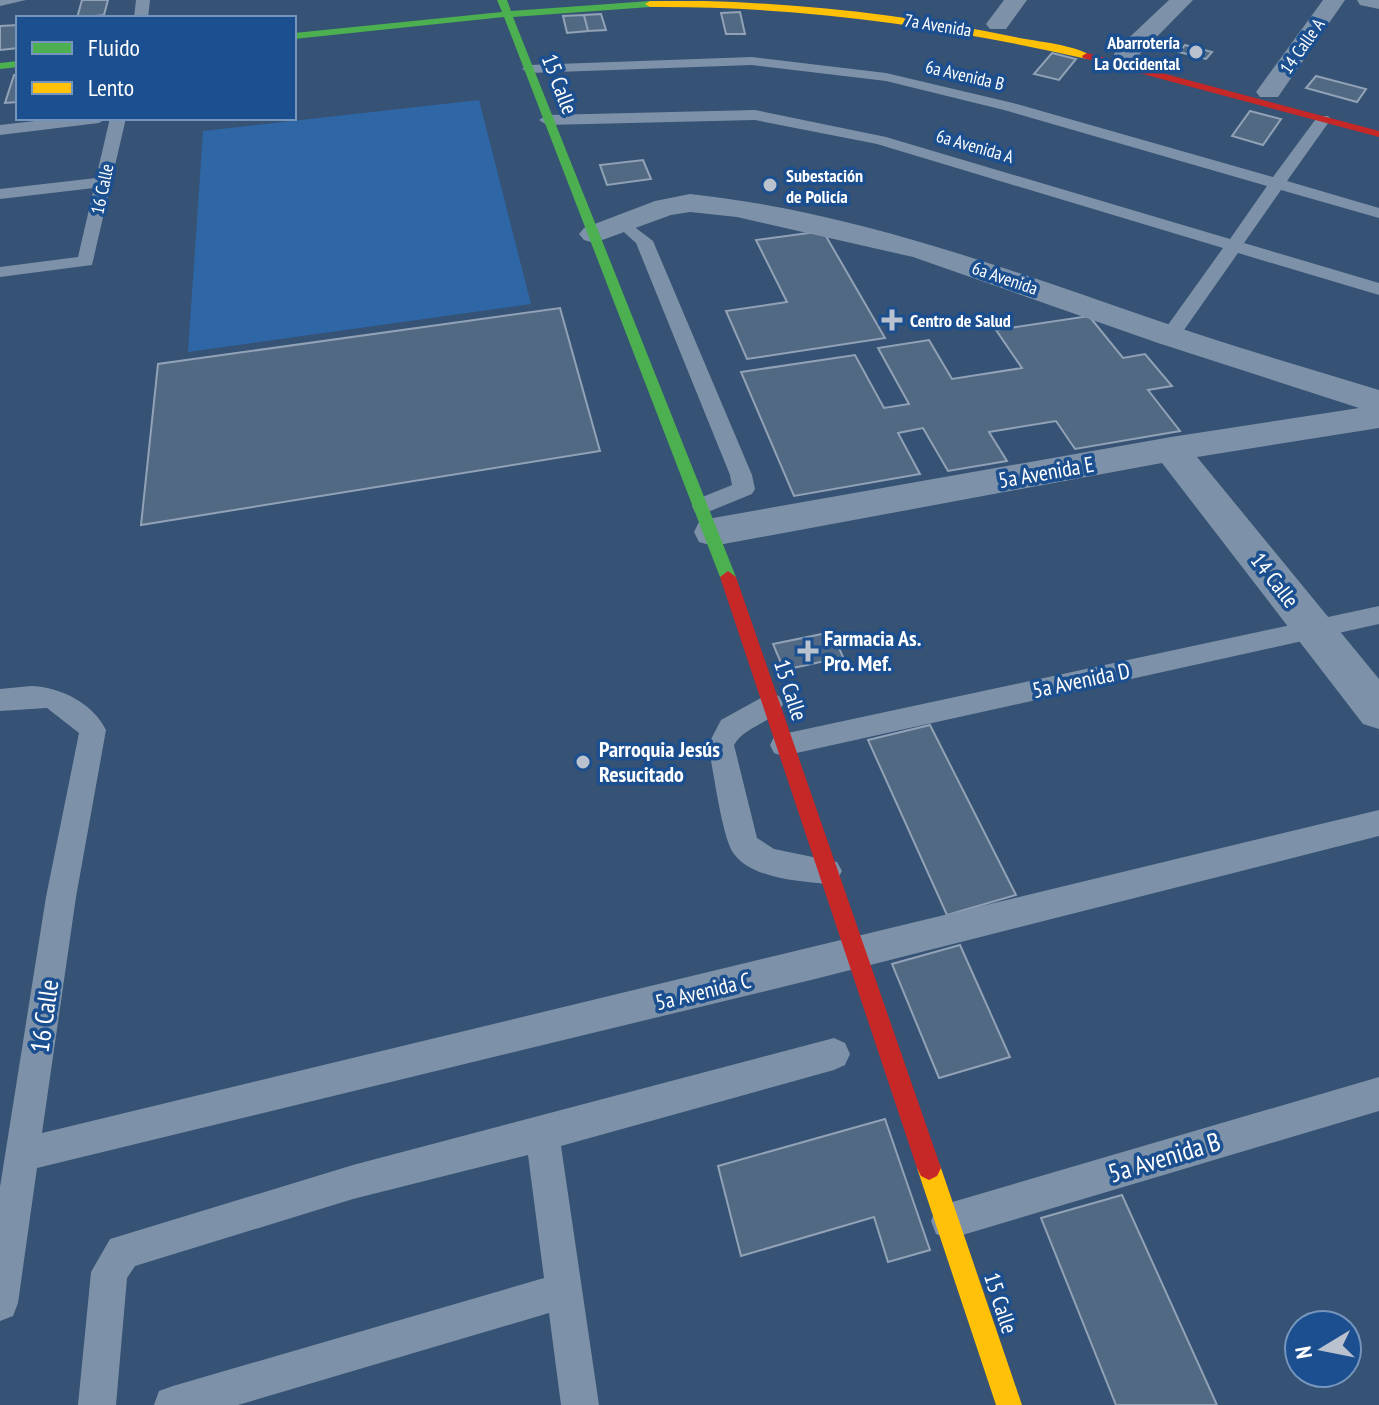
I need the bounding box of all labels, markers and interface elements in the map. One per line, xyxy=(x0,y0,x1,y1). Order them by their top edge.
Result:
street label: 7a Avenida xyxy=(903,8,973,42)
street label: 14 Calle A xyxy=(1275,13,1330,78)
legend xyxy=(16,16,296,120)
place label: Abarrotería La Occidental xyxy=(1094,31,1181,75)
text: Fluido xyxy=(88,32,140,63)
marker: Abarrotería La Occidental xyxy=(1187,43,1205,61)
street label: 15 Calle xyxy=(536,50,584,118)
street label: 6a Avenida B xyxy=(923,55,1007,95)
text: Lento xyxy=(88,72,134,103)
street label: 6a Avenida A xyxy=(934,124,1017,168)
street label: 16 Calle xyxy=(85,162,119,216)
place label: Subestación de Policía xyxy=(786,164,863,208)
marker: Subestación de Policía xyxy=(761,176,779,194)
street label: 6a Avenida xyxy=(969,256,1041,300)
marker: Centro de Salud xyxy=(881,309,903,331)
place label: Centro de Salud xyxy=(910,309,1011,332)
street label: 5a Avenida E xyxy=(996,450,1096,494)
street label: 14 Calle xyxy=(1245,547,1305,613)
place label: Farmacia As. Pro. Mef. xyxy=(824,624,921,677)
marker: Farmacia As. Pro. Mef. xyxy=(799,642,817,660)
street label: 15 Calle xyxy=(768,656,814,724)
street label: 5a Avenida D xyxy=(1030,656,1132,704)
place label: Parroquia Jesús Resucitado xyxy=(599,735,720,788)
marker: Parroquia Jesús Resucitado xyxy=(574,753,592,771)
street label: 5a Avenida C xyxy=(652,966,754,1016)
street label: 16 Calle xyxy=(23,977,65,1055)
street label: 5a Avenida B xyxy=(1104,1124,1224,1190)
street label: 15 Calle xyxy=(978,1269,1024,1337)
north arrow xyxy=(1283,1309,1363,1389)
text: N xyxy=(1288,1344,1318,1361)

